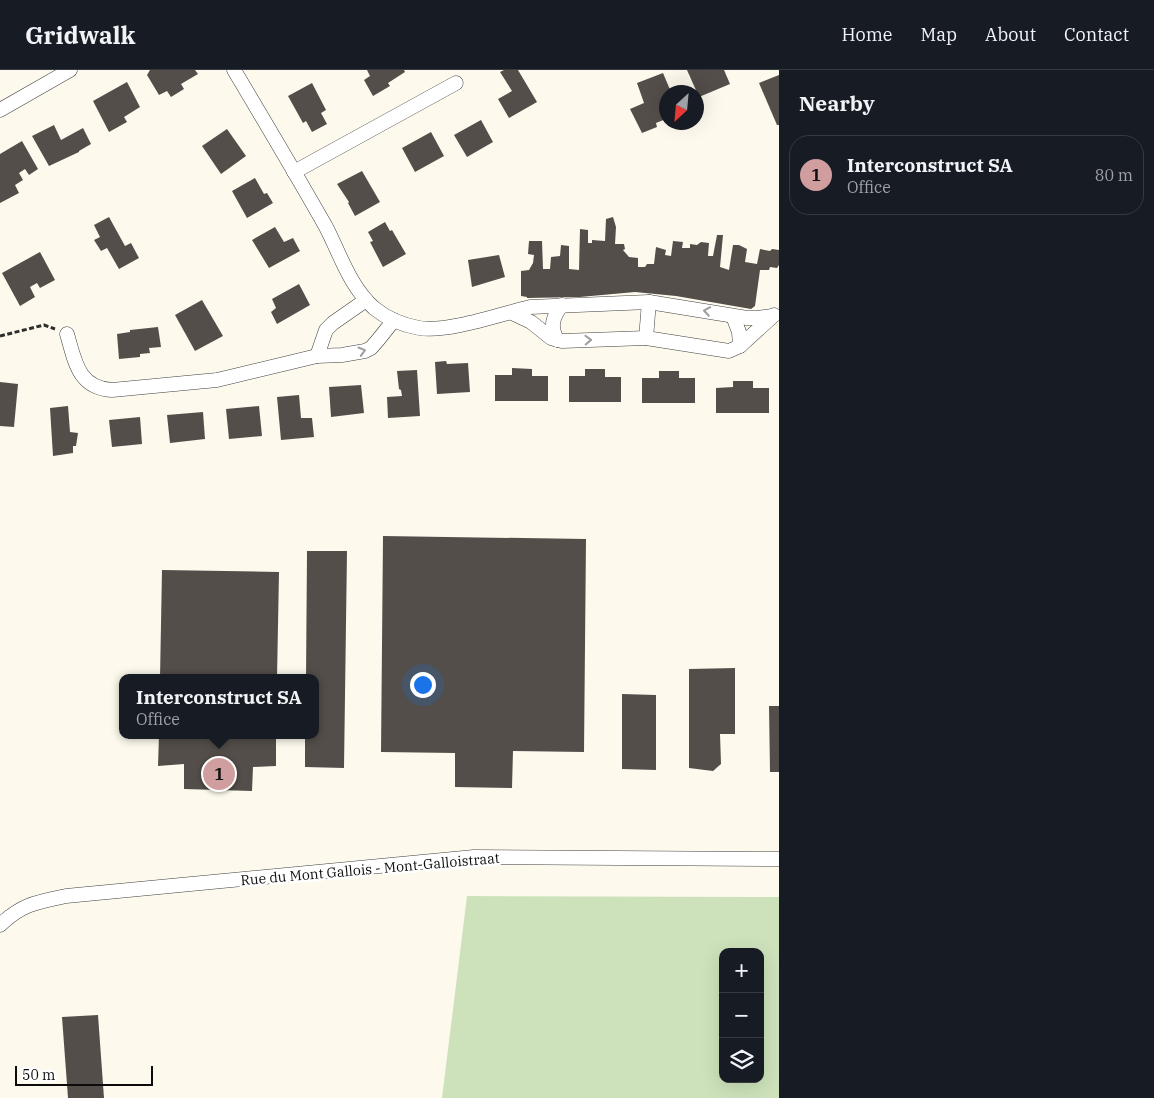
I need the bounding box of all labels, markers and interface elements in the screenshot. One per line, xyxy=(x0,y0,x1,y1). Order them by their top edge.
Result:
text: Gridwalk xyxy=(25,19,135,51)
text: Home xyxy=(841,23,893,46)
text: Map xyxy=(921,23,957,46)
text: About xyxy=(985,23,1036,46)
text: Contact xyxy=(1064,23,1129,46)
north arrow xyxy=(659,85,704,130)
text: Nearby xyxy=(799,89,875,117)
text: Interconstruct SA xyxy=(847,153,1013,177)
text: 1 xyxy=(811,165,821,185)
text: 80 m xyxy=(1095,165,1133,185)
text: Office xyxy=(847,177,891,197)
one-way arrow xyxy=(703,307,711,317)
one-way arrow xyxy=(584,335,592,346)
one-way arrow xyxy=(357,346,366,356)
your location xyxy=(410,672,436,698)
popup xyxy=(119,674,319,739)
text: Interconstruct SA xyxy=(136,685,302,709)
text: Office xyxy=(136,709,180,729)
pin: 1 xyxy=(203,755,235,793)
street label: Rue du Mont Gallois - Mont-Galloistraat xyxy=(240,849,500,889)
map controls xyxy=(719,948,764,1083)
button: + xyxy=(719,948,764,993)
button: − xyxy=(719,993,764,1038)
button: layers xyxy=(719,1038,764,1083)
scale bar xyxy=(15,1063,152,1086)
text: 50 m xyxy=(22,1066,55,1084)

